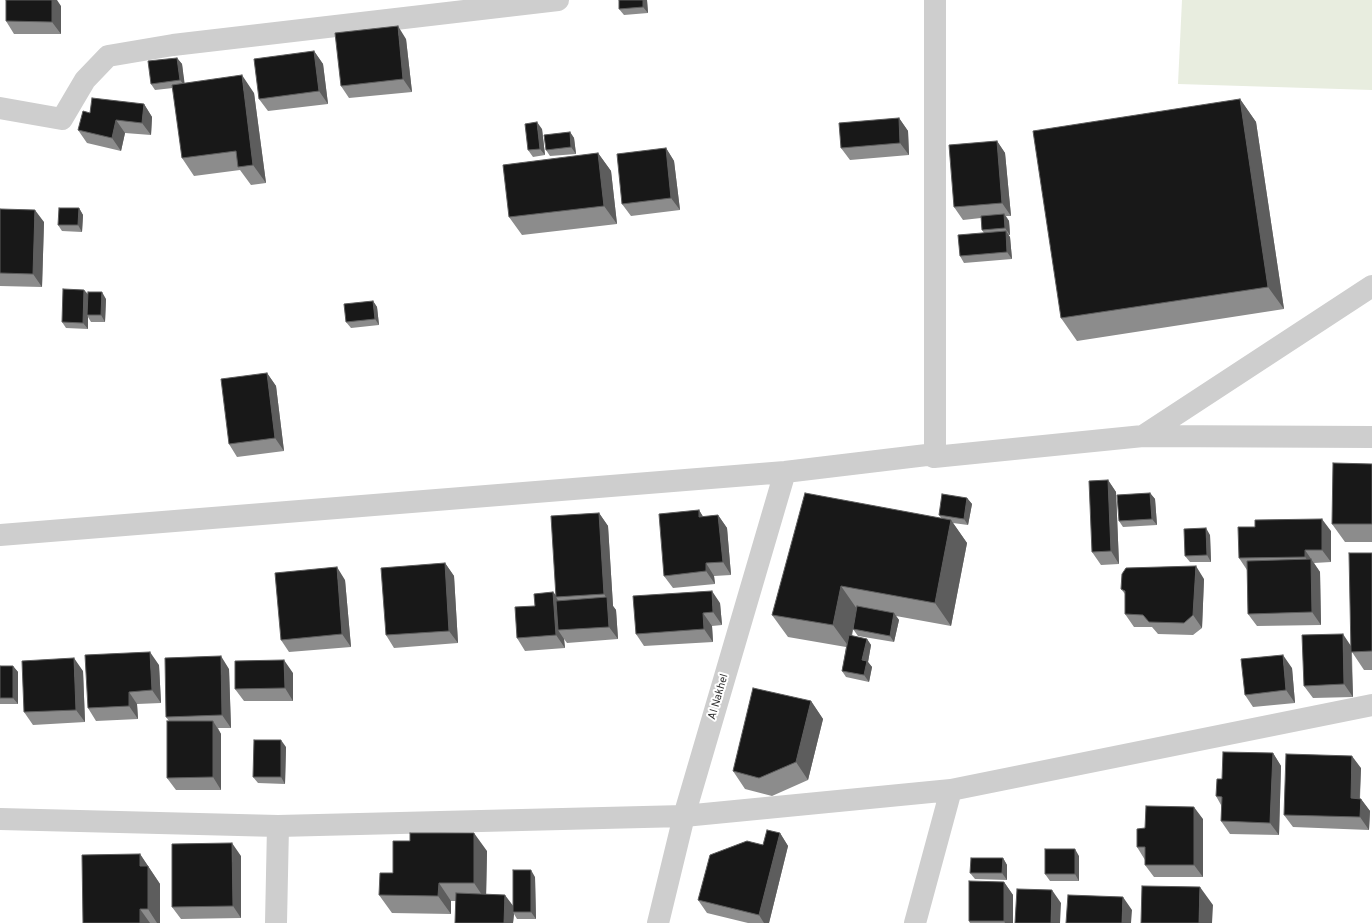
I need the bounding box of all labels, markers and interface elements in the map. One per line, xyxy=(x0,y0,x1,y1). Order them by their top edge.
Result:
street label: Al Nakhel xyxy=(706,673,732,721)

